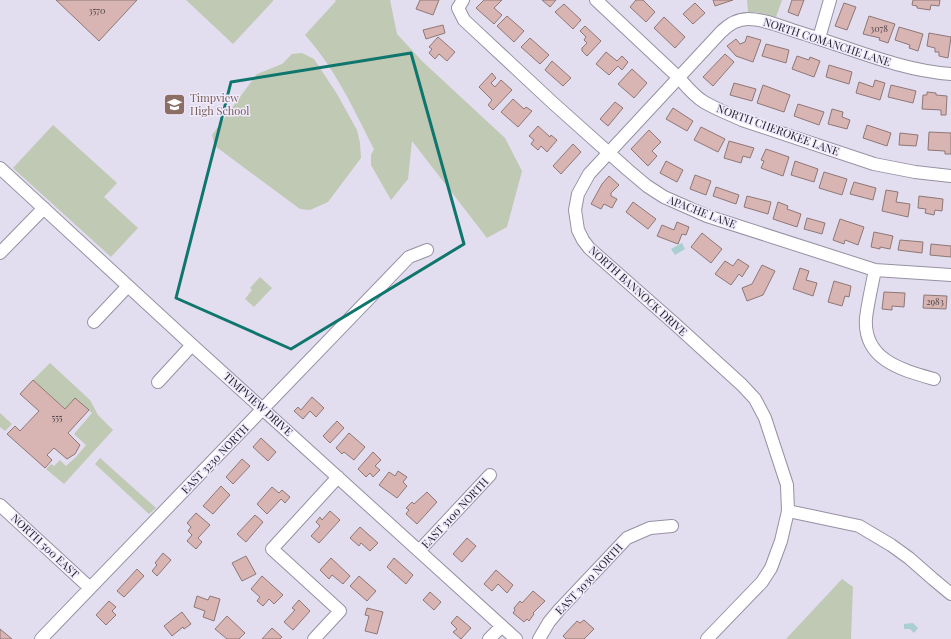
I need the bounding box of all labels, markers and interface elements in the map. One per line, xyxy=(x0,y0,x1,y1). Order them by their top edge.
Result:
house number: 3570 xyxy=(89,4,105,16)
street label: NORTH COMANCHE LANE xyxy=(761,14,893,69)
house number: 3078 xyxy=(870,22,888,34)
place label: Timpview High School xyxy=(190,90,249,118)
school or university icon: Timpview High School xyxy=(162,91,188,117)
street label: NORTH CHEROKEE LANE xyxy=(715,100,842,159)
street label: APACHE LANE xyxy=(665,191,739,232)
street label: NORTH BANNOCK DRIVE xyxy=(586,242,691,339)
house number: 2983 xyxy=(926,295,944,307)
street label: TIMPVIEW DRIVE xyxy=(220,368,296,439)
house number: 555 xyxy=(51,411,63,423)
street label: EAST 3230 NORTH xyxy=(178,421,252,497)
street label: EAST 3100 NORTH xyxy=(418,474,491,551)
street label: NORTH 500 EAST xyxy=(8,510,83,581)
street label: EAST 3030 NORTH xyxy=(552,540,626,618)

